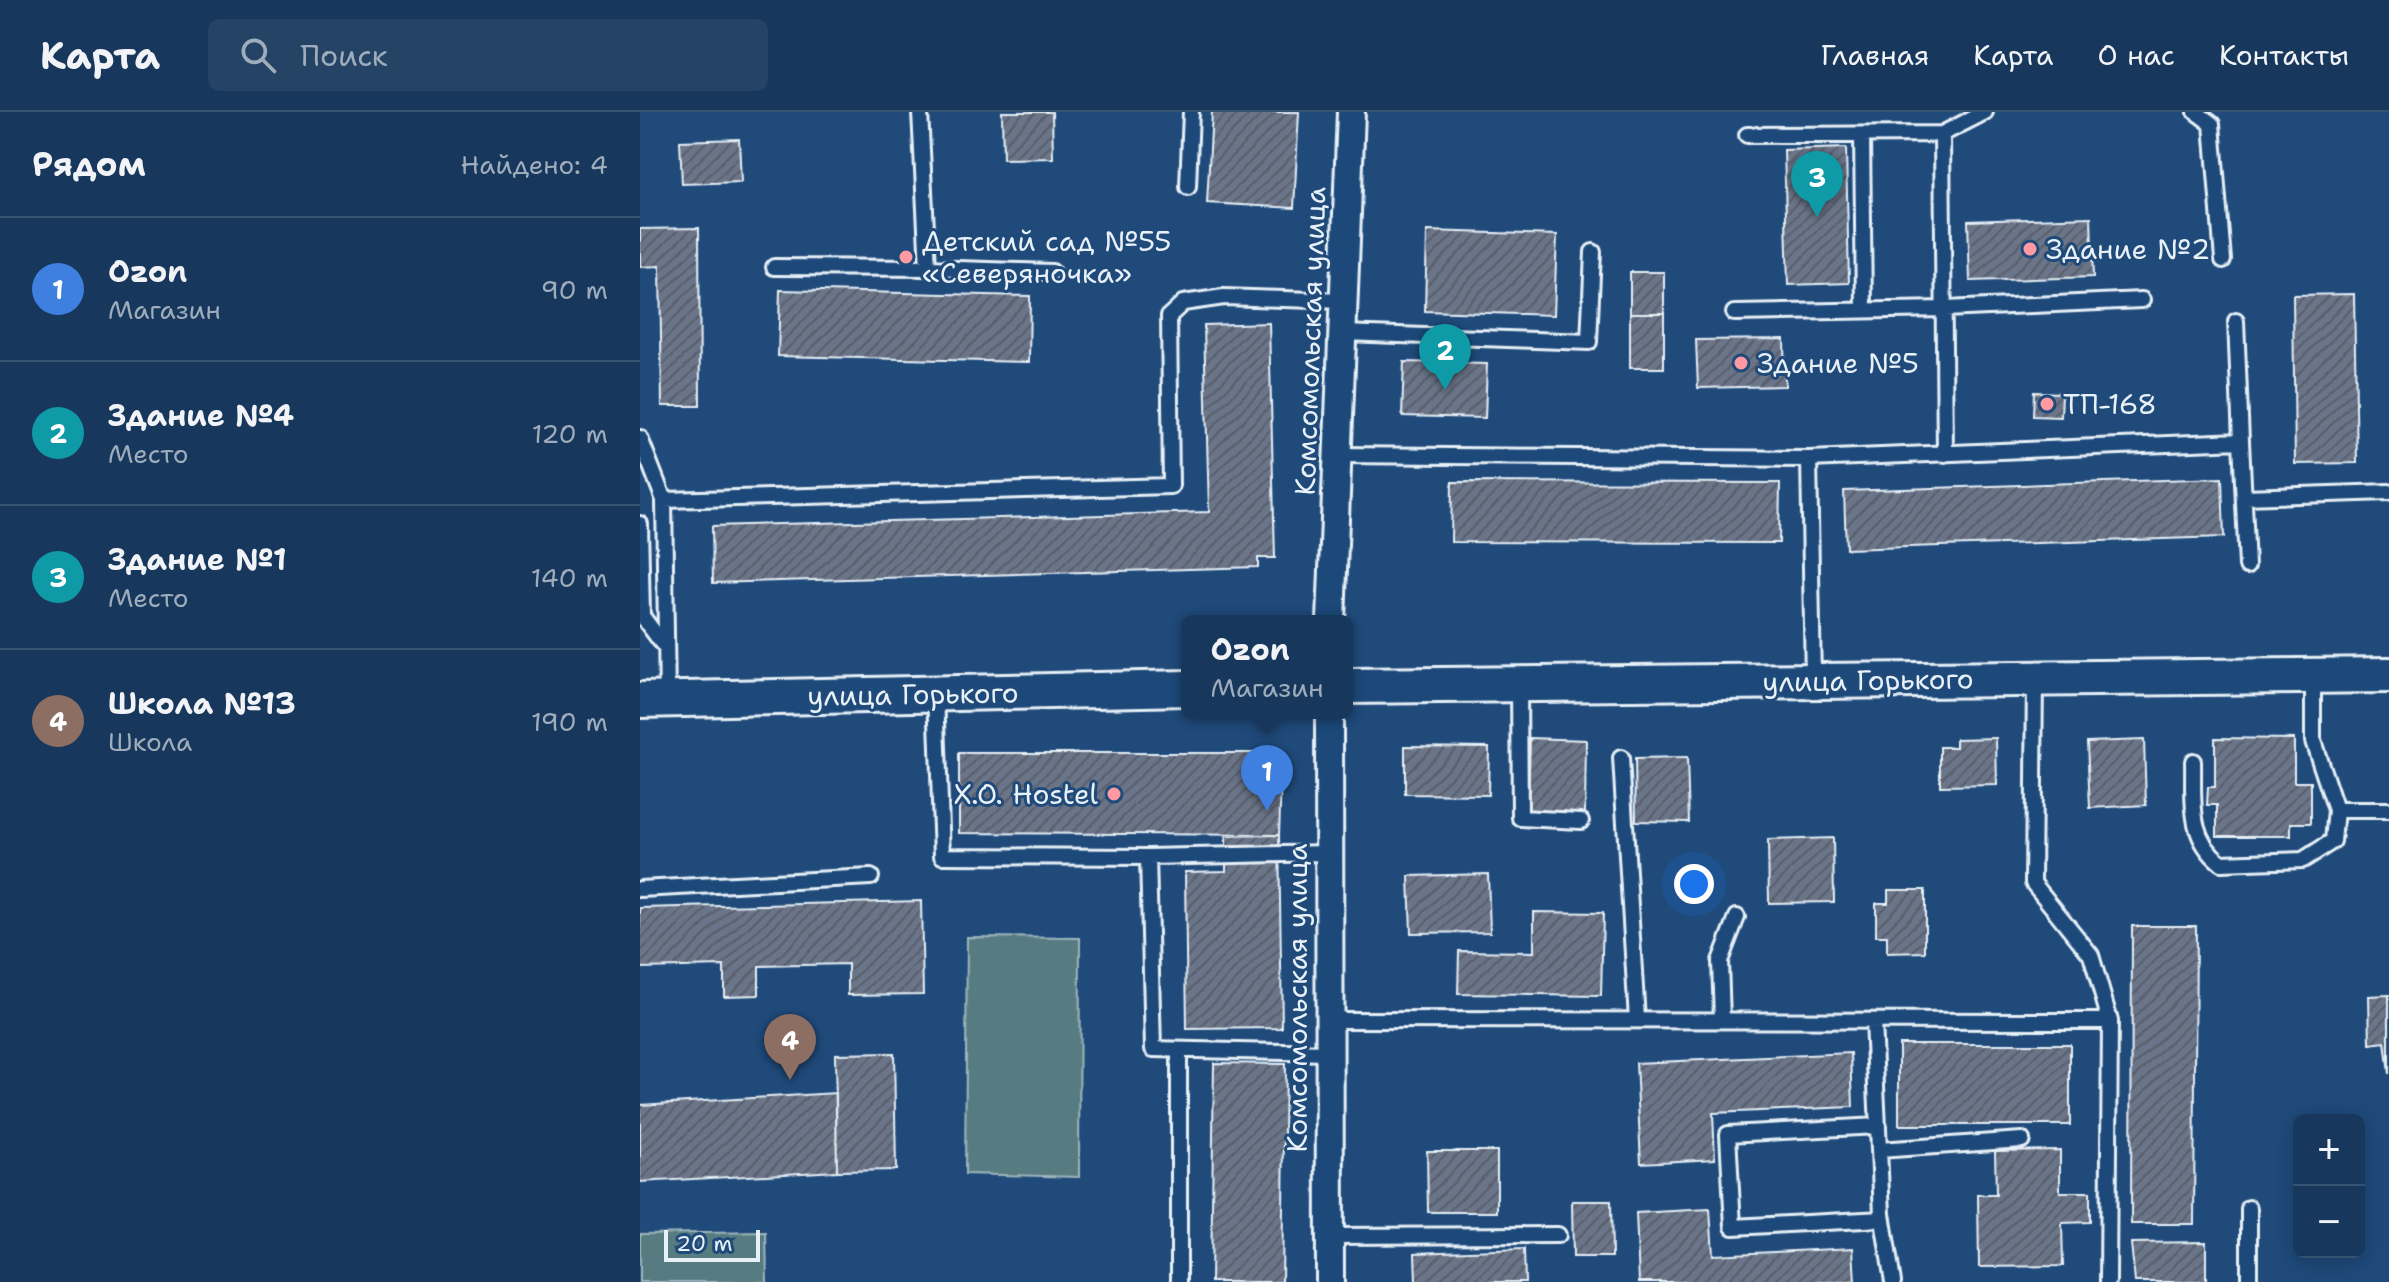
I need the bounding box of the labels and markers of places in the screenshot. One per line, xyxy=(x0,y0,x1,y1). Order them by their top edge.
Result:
pin: 3 xyxy=(1791,151,1843,217)
place label: Детский сад №55 «Северяночка» xyxy=(922,222,1171,292)
place label: Здание №2 xyxy=(2046,230,2210,268)
marker: Здание №2 xyxy=(2021,240,2039,258)
marker: Детский сад №55 «Северяночка» xyxy=(897,248,915,266)
pin: 2 xyxy=(1419,324,1471,390)
place label: Здание №5 xyxy=(1757,344,1919,382)
marker: Здание №5 xyxy=(1732,354,1750,372)
place label: ТП-168 xyxy=(2063,385,2157,423)
marker: ТП-168 xyxy=(2038,395,2056,413)
pin: 1 xyxy=(1241,745,1293,811)
place label: X.O. Hostel xyxy=(954,775,1099,813)
marker: X.O. Hostel xyxy=(1105,785,1123,803)
pin: 4 xyxy=(764,1014,816,1080)

